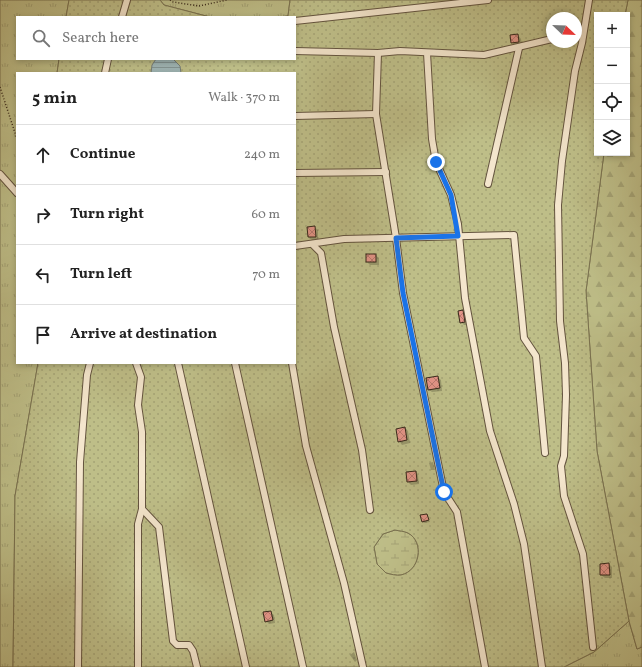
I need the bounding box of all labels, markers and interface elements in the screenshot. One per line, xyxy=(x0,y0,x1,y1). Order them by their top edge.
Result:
north arrow xyxy=(546,12,582,48)
map controls xyxy=(594,12,630,156)
button: + xyxy=(594,12,630,48)
search box xyxy=(16,16,296,60)
icon: search xyxy=(30,27,52,49)
text: Search here xyxy=(62,28,139,49)
button: − xyxy=(594,48,630,84)
button: locate xyxy=(594,84,630,120)
text: 5 min xyxy=(32,87,77,110)
text: Walk · 370 m xyxy=(208,89,280,107)
button: layers xyxy=(594,120,630,156)
icon: ahead xyxy=(32,144,54,166)
text: Continue xyxy=(70,144,135,165)
text: 240 m xyxy=(244,146,280,164)
route end xyxy=(427,153,445,171)
icon: right xyxy=(32,204,54,226)
text: Turn right xyxy=(70,204,144,225)
text: 60 m xyxy=(252,206,280,224)
icon: left xyxy=(32,264,54,286)
text: Turn left xyxy=(70,264,132,285)
text: 70 m xyxy=(252,266,280,284)
icon: arrive xyxy=(32,324,54,346)
text: Arrive at destination xyxy=(70,324,217,345)
route start xyxy=(435,483,453,501)

